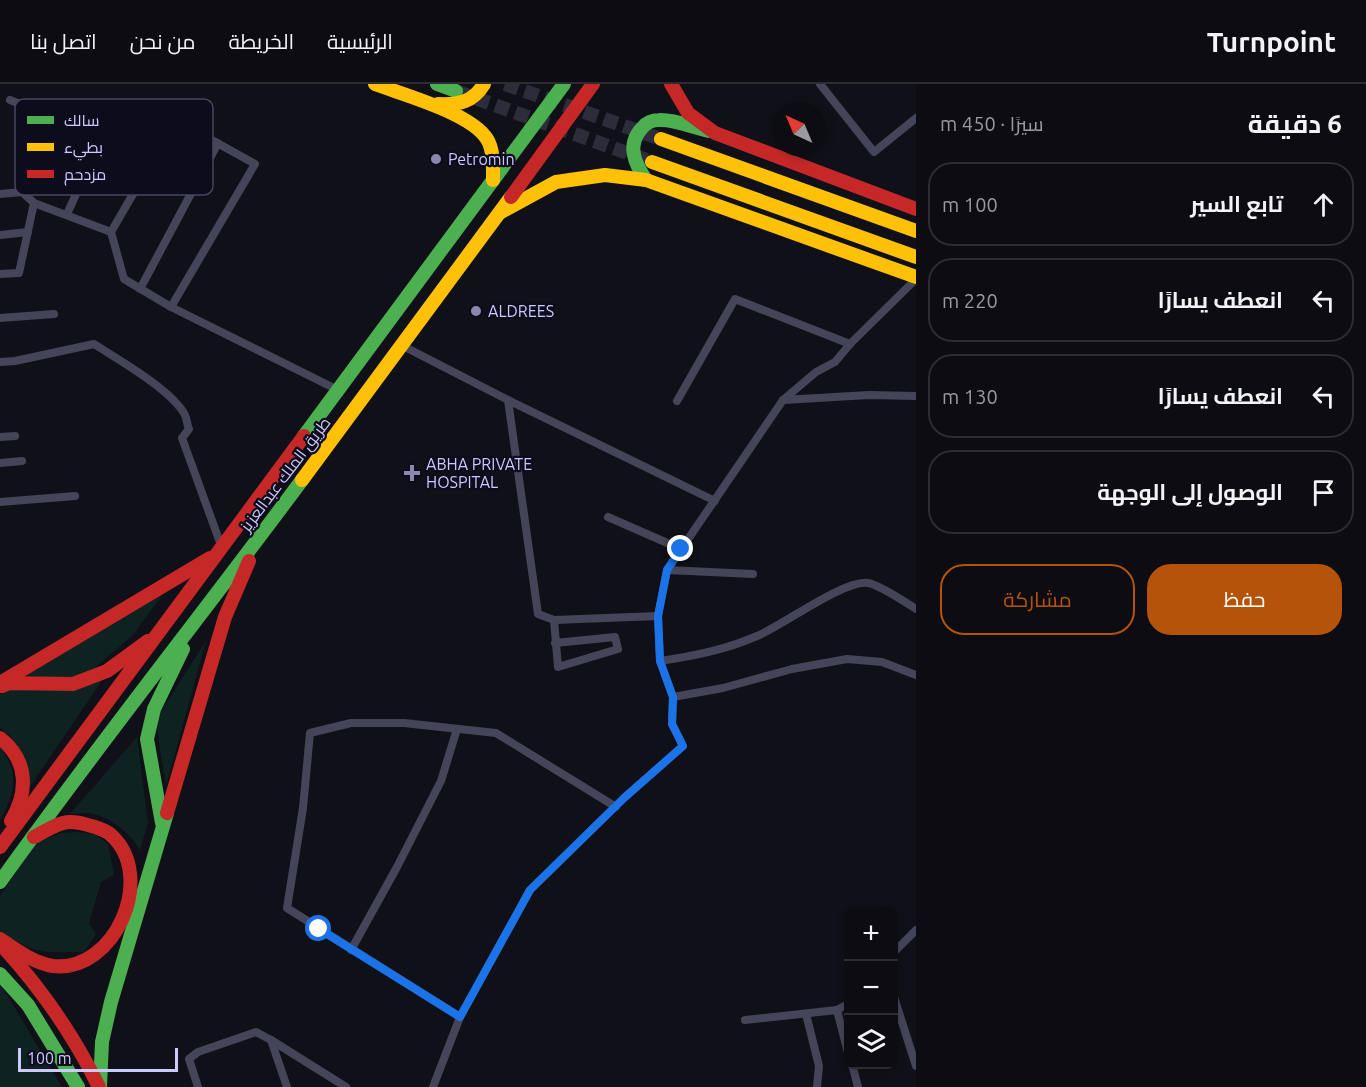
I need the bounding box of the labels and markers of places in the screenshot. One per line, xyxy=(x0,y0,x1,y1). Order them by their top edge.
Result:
place label: Petromin xyxy=(448,150,515,168)
marker: Petromin xyxy=(429,152,443,166)
place label: ALDREES xyxy=(488,302,554,320)
marker: ALDREES xyxy=(469,304,483,318)
place label: ABHA PRIVATE HOSPITAL xyxy=(426,455,532,491)
marker: ABHA PRIVATE HOSPITAL xyxy=(403,464,421,482)

